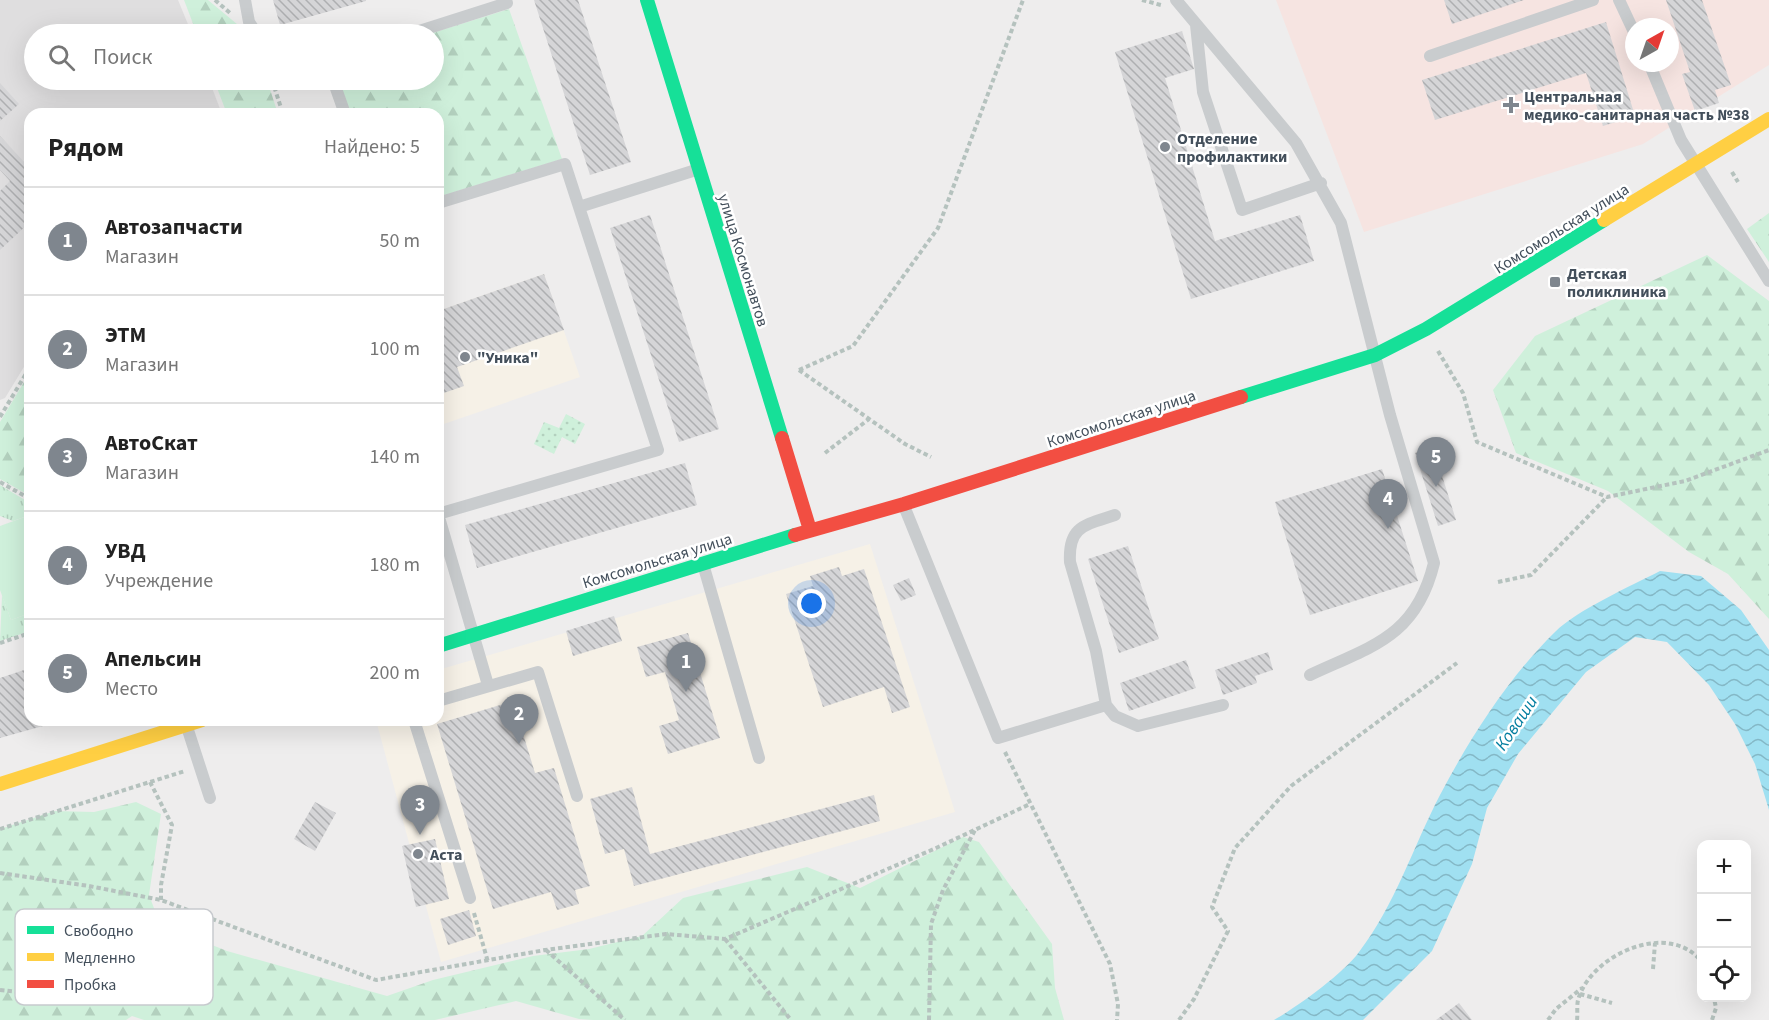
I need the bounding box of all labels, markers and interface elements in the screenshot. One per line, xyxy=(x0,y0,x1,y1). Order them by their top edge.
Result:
north arrow xyxy=(1625,18,1679,72)
search box xyxy=(24,24,444,90)
icon: search xyxy=(45,41,78,74)
text: Поиск xyxy=(93,41,152,73)
place label: Центральная медико-санитарная часть №38 xyxy=(1524,86,1750,126)
marker: Центральная медико-санитарная часть №38 xyxy=(1502,96,1520,114)
place label: Отделение профилактики xyxy=(1177,128,1287,168)
text: Рядом xyxy=(48,129,124,166)
text: Найдено: 5 xyxy=(324,133,420,161)
marker: Отделение профилактики xyxy=(1158,140,1172,154)
street label: Комсомольская улица xyxy=(1490,178,1633,279)
street label: улица Космонавтов xyxy=(712,191,774,329)
text: Автозапчасти xyxy=(105,211,243,243)
text: 1 xyxy=(62,227,73,255)
text: 50 m xyxy=(380,227,420,255)
text: Магазин xyxy=(105,243,179,271)
place label: Детская поликлиника xyxy=(1567,263,1667,303)
marker: Детская поликлиника xyxy=(1548,275,1562,289)
text: ЭТМ xyxy=(105,319,146,351)
text: 2 xyxy=(62,335,73,363)
text: 100 m xyxy=(370,335,420,363)
place label: "Уника" xyxy=(477,347,538,369)
marker: "Уника" xyxy=(458,350,472,364)
text: Магазин xyxy=(105,351,179,379)
street label: Комсомольская улица xyxy=(1044,385,1199,453)
text: АвтоСкат xyxy=(105,427,198,459)
pin: 5 xyxy=(1416,438,1456,487)
text: 3 xyxy=(62,443,73,471)
text: 140 m xyxy=(370,443,420,471)
text: Магазин xyxy=(105,459,179,487)
pin: 4 xyxy=(1368,480,1408,529)
street label: Комсомольская улица xyxy=(580,528,735,594)
text: УВД xyxy=(105,535,145,567)
text: 4 xyxy=(62,551,73,579)
text: 180 m xyxy=(370,551,420,579)
text: Учреждение xyxy=(105,567,213,595)
your location xyxy=(797,589,826,618)
pin: 1 xyxy=(666,642,706,692)
text: Апельсин xyxy=(105,643,202,675)
text: 5 xyxy=(62,659,73,687)
text: 200 m xyxy=(370,659,420,687)
text: Место xyxy=(105,675,158,703)
water label: Коваши xyxy=(1489,691,1544,756)
pin: 2 xyxy=(500,694,538,744)
pin: 3 xyxy=(400,786,440,835)
map controls xyxy=(1697,840,1751,1002)
button: + xyxy=(1697,840,1751,894)
place label: Аста xyxy=(429,844,462,866)
marker: Аста xyxy=(411,847,425,861)
button: − xyxy=(1697,894,1751,948)
legend xyxy=(15,909,213,1005)
text: Свободно xyxy=(64,920,134,942)
text: Медленно xyxy=(64,947,135,969)
button: locate xyxy=(1697,948,1751,1002)
text: Пробка xyxy=(64,974,116,996)

